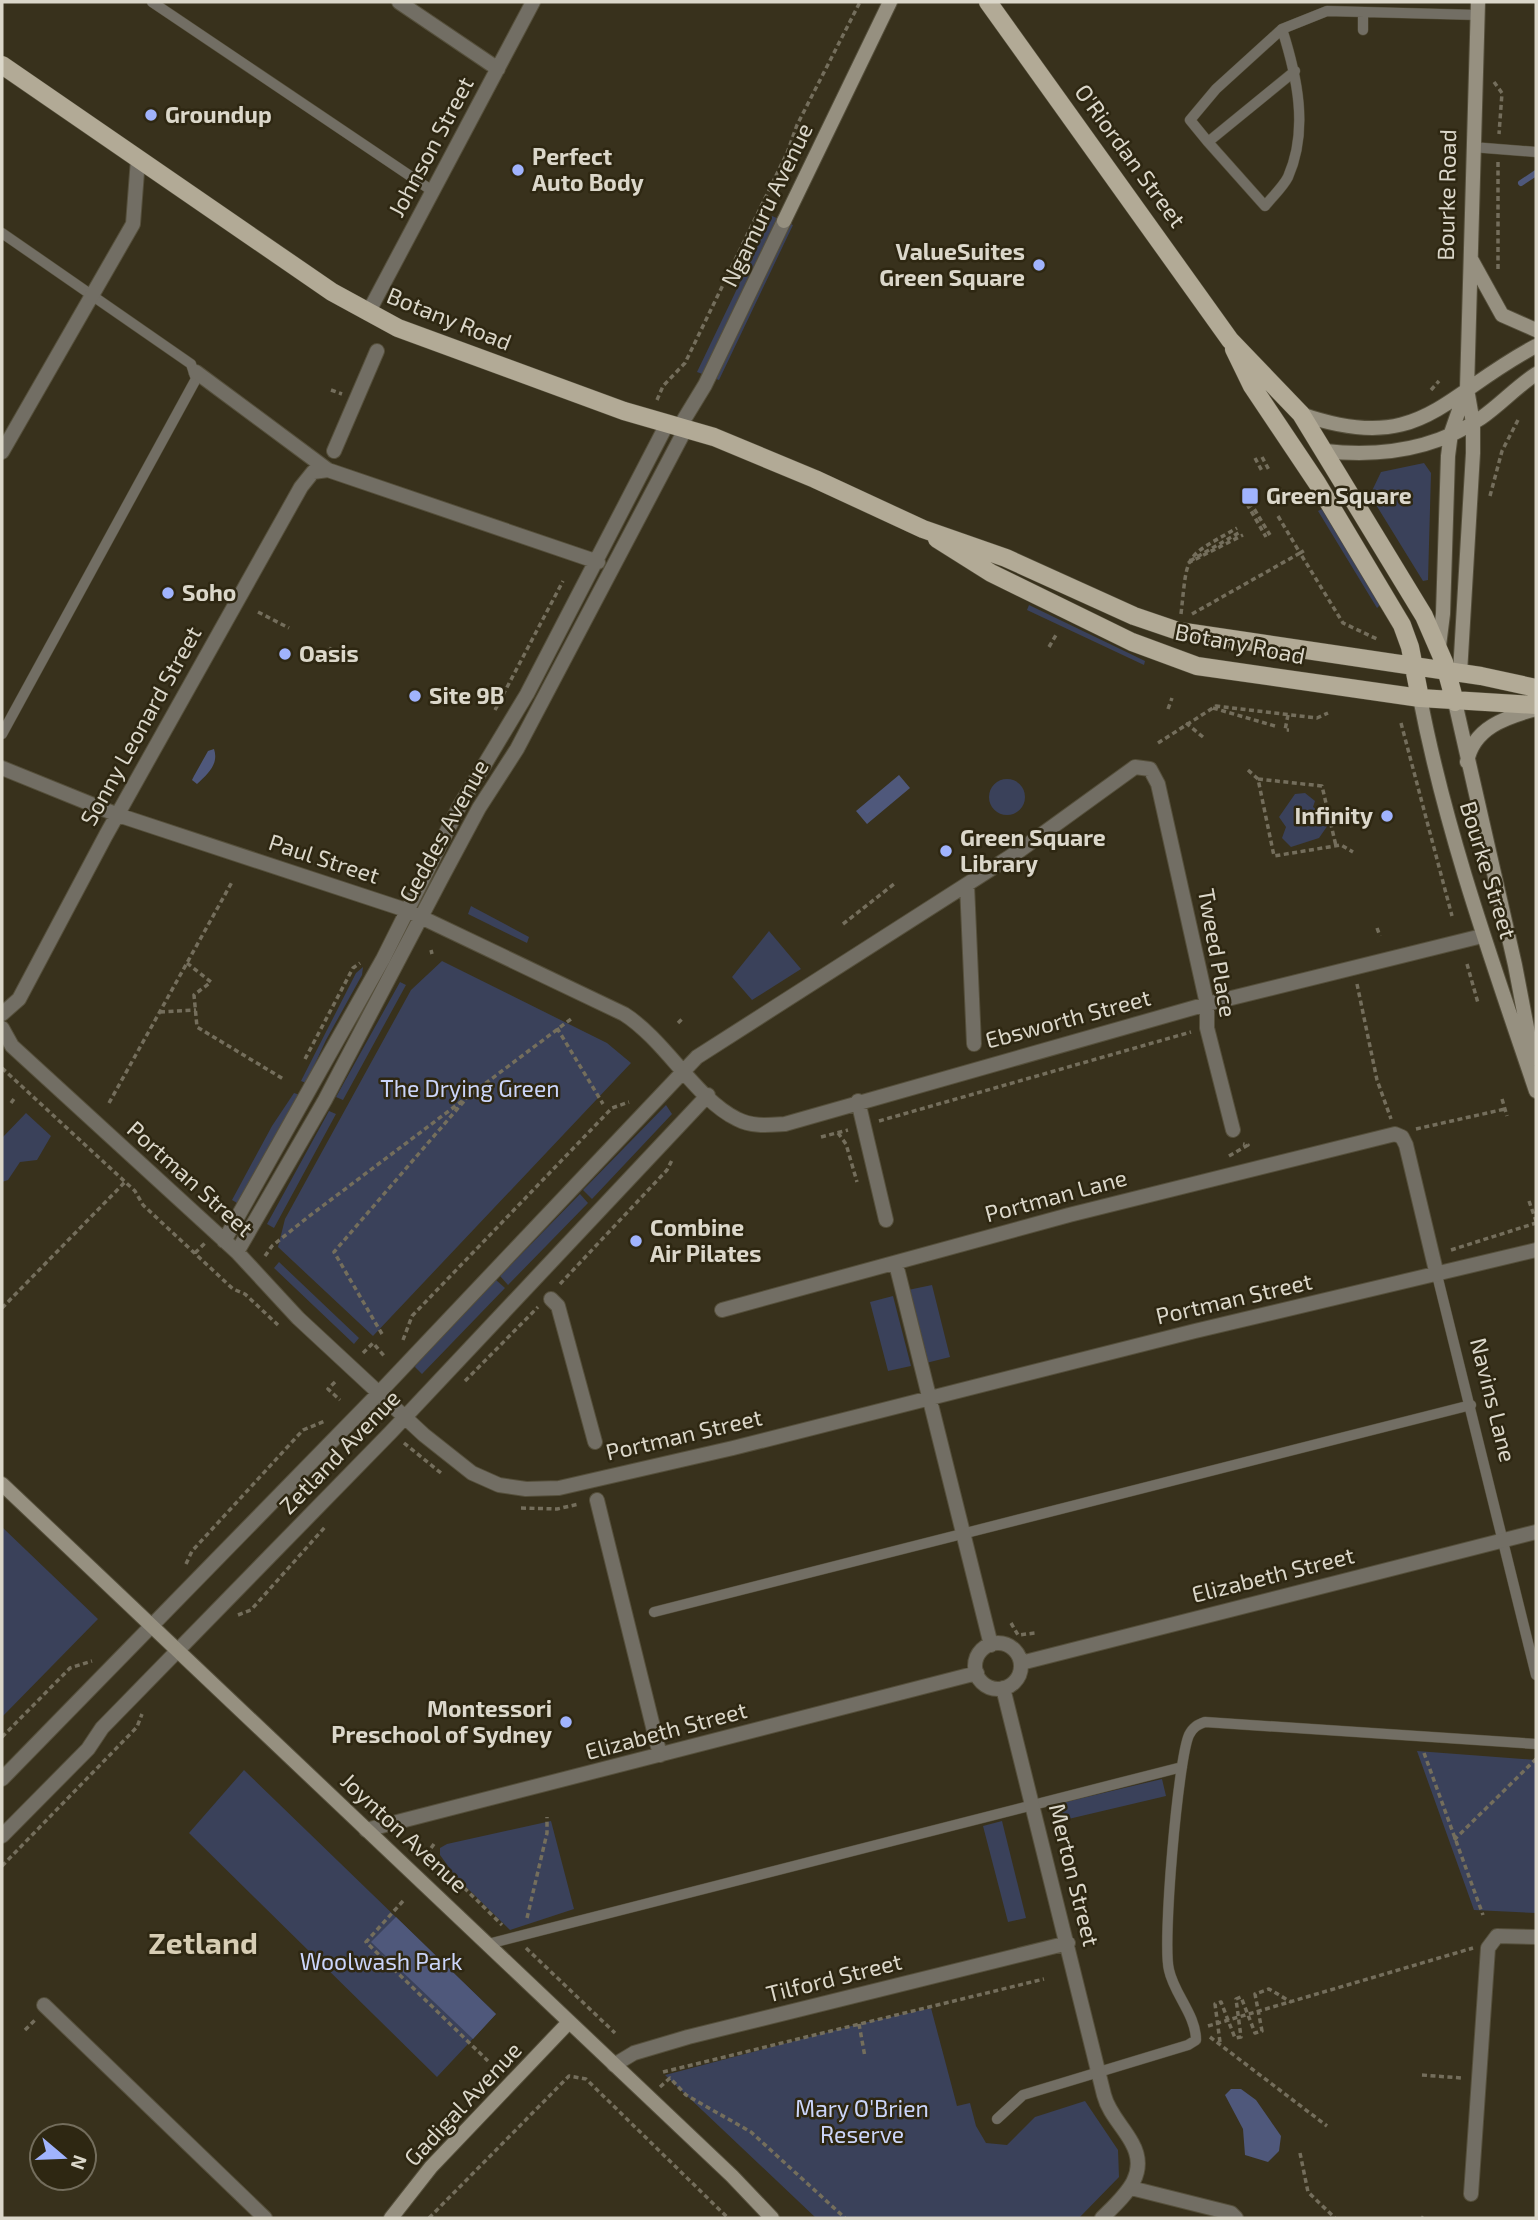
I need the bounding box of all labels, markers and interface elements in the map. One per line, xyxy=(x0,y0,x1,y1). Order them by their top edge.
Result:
street label: Johnson Street xyxy=(381,71,479,221)
street label: O'Riordan Street xyxy=(1069,78,1192,233)
place label: Groundup xyxy=(165,100,272,128)
marker: Groundup xyxy=(143,107,159,123)
street label: Ngamuru Avenue xyxy=(714,118,818,291)
street label: Bourke Road xyxy=(1431,129,1461,261)
place label: Perfect Auto Body xyxy=(532,142,644,196)
marker: Perfect Auto Body xyxy=(510,162,526,178)
place label: ValueSuites Green Square xyxy=(879,237,1025,291)
marker: ValueSuites Green Square xyxy=(1031,257,1047,273)
street label: Botany Road xyxy=(383,280,516,356)
place label: Green Square xyxy=(1266,481,1412,509)
marker: Green Square xyxy=(1240,486,1260,506)
place label: Soho xyxy=(182,578,236,606)
marker: Soho xyxy=(160,585,176,601)
street label: Botany Road xyxy=(1173,617,1308,669)
street label: Sonny Leonard Street xyxy=(74,621,207,830)
place label: Oasis xyxy=(299,639,359,667)
marker: Oasis xyxy=(277,646,293,662)
place label: Site 9B xyxy=(429,681,505,709)
marker: Site 9B xyxy=(407,688,423,704)
street label: Geddes Avenue xyxy=(392,754,494,907)
street label: Bourke Street xyxy=(1455,798,1523,942)
place label: Infinity xyxy=(1295,801,1373,829)
marker: Infinity xyxy=(1379,808,1395,824)
place label: Green Square Library xyxy=(960,823,1106,877)
street label: Paul Street xyxy=(266,827,383,889)
marker: Green Square Library xyxy=(938,843,954,859)
street label: Tweed Place xyxy=(1193,886,1243,1019)
street label: Ebsworth Street xyxy=(982,982,1154,1054)
park label: The Drying Green xyxy=(380,1074,560,1102)
street label: Portman Street xyxy=(122,1114,260,1242)
street label: Portman Lane xyxy=(982,1163,1130,1227)
place label: Combine Air Pilates xyxy=(650,1213,762,1267)
marker: Combine Air Pilates xyxy=(628,1233,644,1249)
street label: Portman Street xyxy=(1153,1266,1315,1330)
street label: Navins Lane xyxy=(1465,1335,1523,1465)
street label: Zetland Avenue xyxy=(273,1383,406,1519)
street label: Portman Street xyxy=(603,1402,765,1466)
street label: Elizabeth Street xyxy=(1189,1540,1357,1608)
place label: Montessori Preschool of Sydney xyxy=(331,1694,552,1748)
street label: Elizabeth Street xyxy=(582,1695,750,1765)
marker: Montessori Preschool of Sydney xyxy=(558,1714,574,1730)
street label: Joynton Avenue xyxy=(335,1766,474,1898)
street label: Merton Street xyxy=(1044,1801,1106,1949)
district label: Zetland xyxy=(148,1924,258,1960)
park label: Woolwash Park xyxy=(300,1947,463,1975)
street label: Tilford Street xyxy=(763,1947,905,2007)
street label: Gadigal Avenue xyxy=(398,2036,527,2171)
park label: Mary O'Brien Reserve xyxy=(795,2094,929,2148)
north arrow xyxy=(28,2122,98,2192)
text: N xyxy=(66,2152,93,2173)

